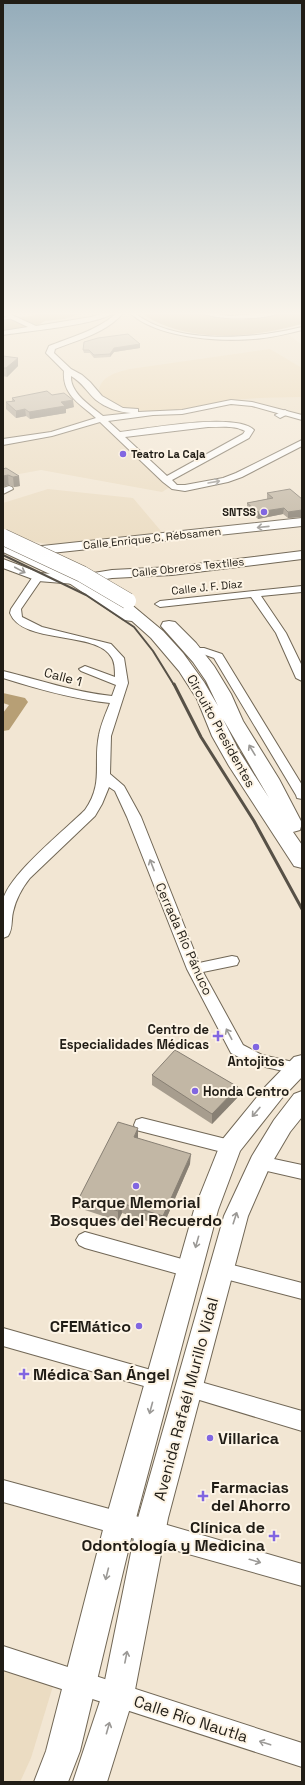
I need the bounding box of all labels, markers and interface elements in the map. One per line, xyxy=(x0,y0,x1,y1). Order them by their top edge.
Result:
place label: Teatro La Caja xyxy=(131,447,206,461)
marker: Teatro La Caja xyxy=(118,449,128,459)
one-way arrow xyxy=(207,478,220,486)
place label: SNTSS xyxy=(222,505,256,519)
marker: SNTSS xyxy=(259,507,269,517)
one-way arrow xyxy=(257,523,270,530)
street label: Calle Enrique C. Rébsamen xyxy=(82,524,222,552)
street label: Calle Obreros Textiles xyxy=(131,554,245,580)
one-way arrow xyxy=(14,567,26,575)
street label: Calle J. F. Díaz xyxy=(171,576,244,598)
street label: Calle 1 xyxy=(42,664,84,690)
street label: Circuito Presidentes xyxy=(183,672,259,791)
one-way arrow xyxy=(247,744,255,756)
one-way arrow xyxy=(148,859,156,871)
street label: Cerrada Río Pánuco xyxy=(151,880,217,998)
place label: Centro de Especialidades Médicas xyxy=(59,1021,209,1053)
one-way arrow xyxy=(225,1028,232,1040)
marker: Centro de Especialidades Médicas xyxy=(212,1030,224,1042)
marker: Antojitos xyxy=(251,1042,261,1052)
place label: Antojitos xyxy=(227,1053,285,1070)
place label: Honda Centro xyxy=(203,1083,289,1100)
marker: Honda Centro xyxy=(190,1086,200,1096)
one-way arrow xyxy=(252,1107,261,1118)
marker: Parque Memorial Bosques del Recuerdo xyxy=(131,1181,141,1191)
place label: Parque Memorial Bosques del Recuerdo xyxy=(50,1192,222,1231)
one-way arrow xyxy=(232,1213,240,1225)
one-way arrow xyxy=(193,1235,200,1248)
street label: Avenida Rafaél Murillo Vidal xyxy=(149,1295,223,1503)
place label: CFEMático xyxy=(50,1316,131,1337)
marker: CFEMático xyxy=(134,1321,144,1331)
place label: Médica San Ángel xyxy=(33,1364,170,1385)
marker: Médica San Ángel xyxy=(18,1368,30,1380)
one-way arrow xyxy=(147,1401,154,1414)
place label: Villarica xyxy=(218,1428,279,1449)
marker: Villarica xyxy=(205,1433,215,1443)
place label: Farmacias del Ahorro xyxy=(211,1477,291,1516)
marker: Farmacias del Ahorro xyxy=(198,1491,208,1501)
place label: Clínica de Odontología y Medicina xyxy=(81,1517,265,1556)
marker: Clínica de Odontología y Medicina xyxy=(268,1530,280,1542)
one-way arrow xyxy=(248,1558,261,1565)
one-way arrow xyxy=(103,1567,110,1580)
one-way arrow xyxy=(122,1650,130,1663)
street label: Calle Río Nautla xyxy=(131,1691,251,1747)
one-way arrow xyxy=(105,1721,112,1734)
one-way arrow xyxy=(259,1739,272,1746)

